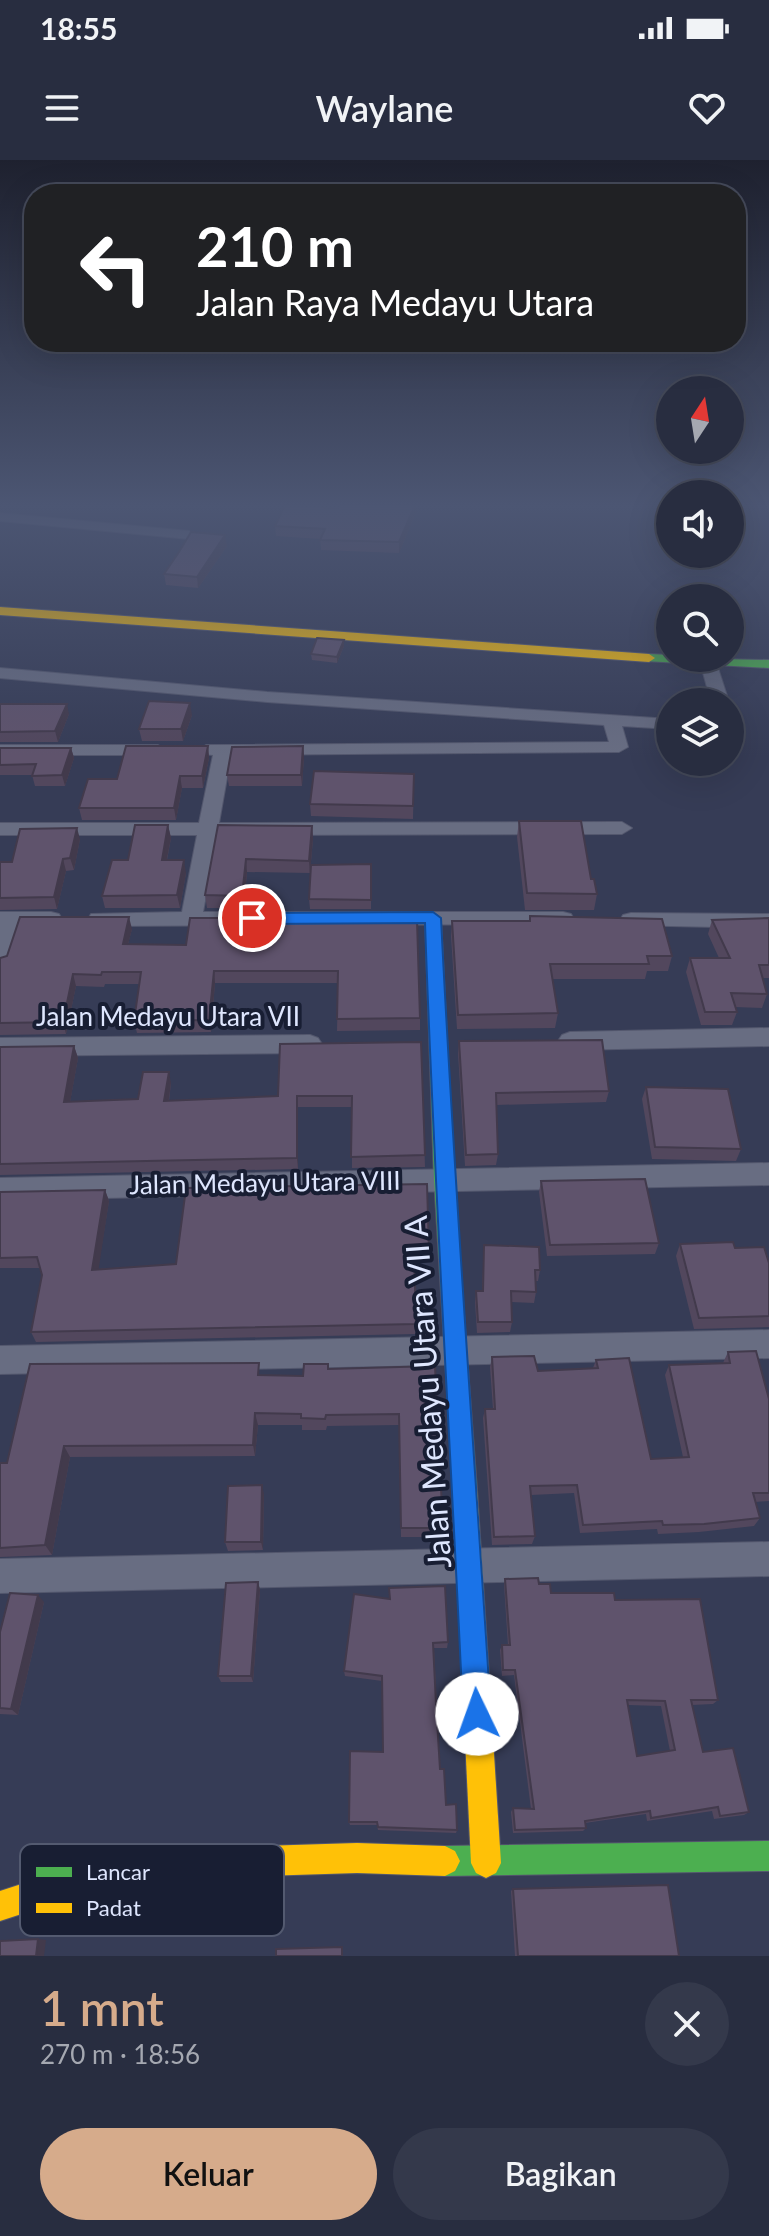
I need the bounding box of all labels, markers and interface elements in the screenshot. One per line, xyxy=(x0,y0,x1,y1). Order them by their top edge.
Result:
text: 18:55 xyxy=(40,10,117,46)
icon: menu xyxy=(40,86,84,130)
text: Waylane xyxy=(316,86,453,130)
icon: heart xyxy=(685,86,729,130)
text: 210 m xyxy=(196,212,354,279)
icon: left xyxy=(64,216,168,320)
text: Jalan Raya Medayu Utara xyxy=(196,280,594,324)
north arrow xyxy=(656,376,744,464)
map controls xyxy=(656,376,744,776)
button: sound xyxy=(656,480,744,568)
button: search xyxy=(656,584,744,672)
button: layers xyxy=(656,688,744,776)
pin xyxy=(218,884,286,952)
icon: arrive xyxy=(230,896,274,940)
street label: Jalan Medayu Utara VII xyxy=(36,1000,300,1032)
street label: Jalan Medayu Utara VIII xyxy=(129,1164,401,1200)
street label: Jalan Medayu Utara VII A xyxy=(395,1214,458,1570)
position arrow xyxy=(435,1672,519,1756)
legend xyxy=(20,1844,284,1936)
text: Lancar xyxy=(86,1858,150,1885)
text: Padat xyxy=(86,1894,141,1921)
text: 1 mnt xyxy=(40,1979,164,2036)
button: close xyxy=(645,1982,729,2066)
text: 270 m · 18:56 xyxy=(40,2038,200,2070)
button: Keluar xyxy=(40,2128,377,2220)
button: Bagikan xyxy=(393,2128,729,2220)

